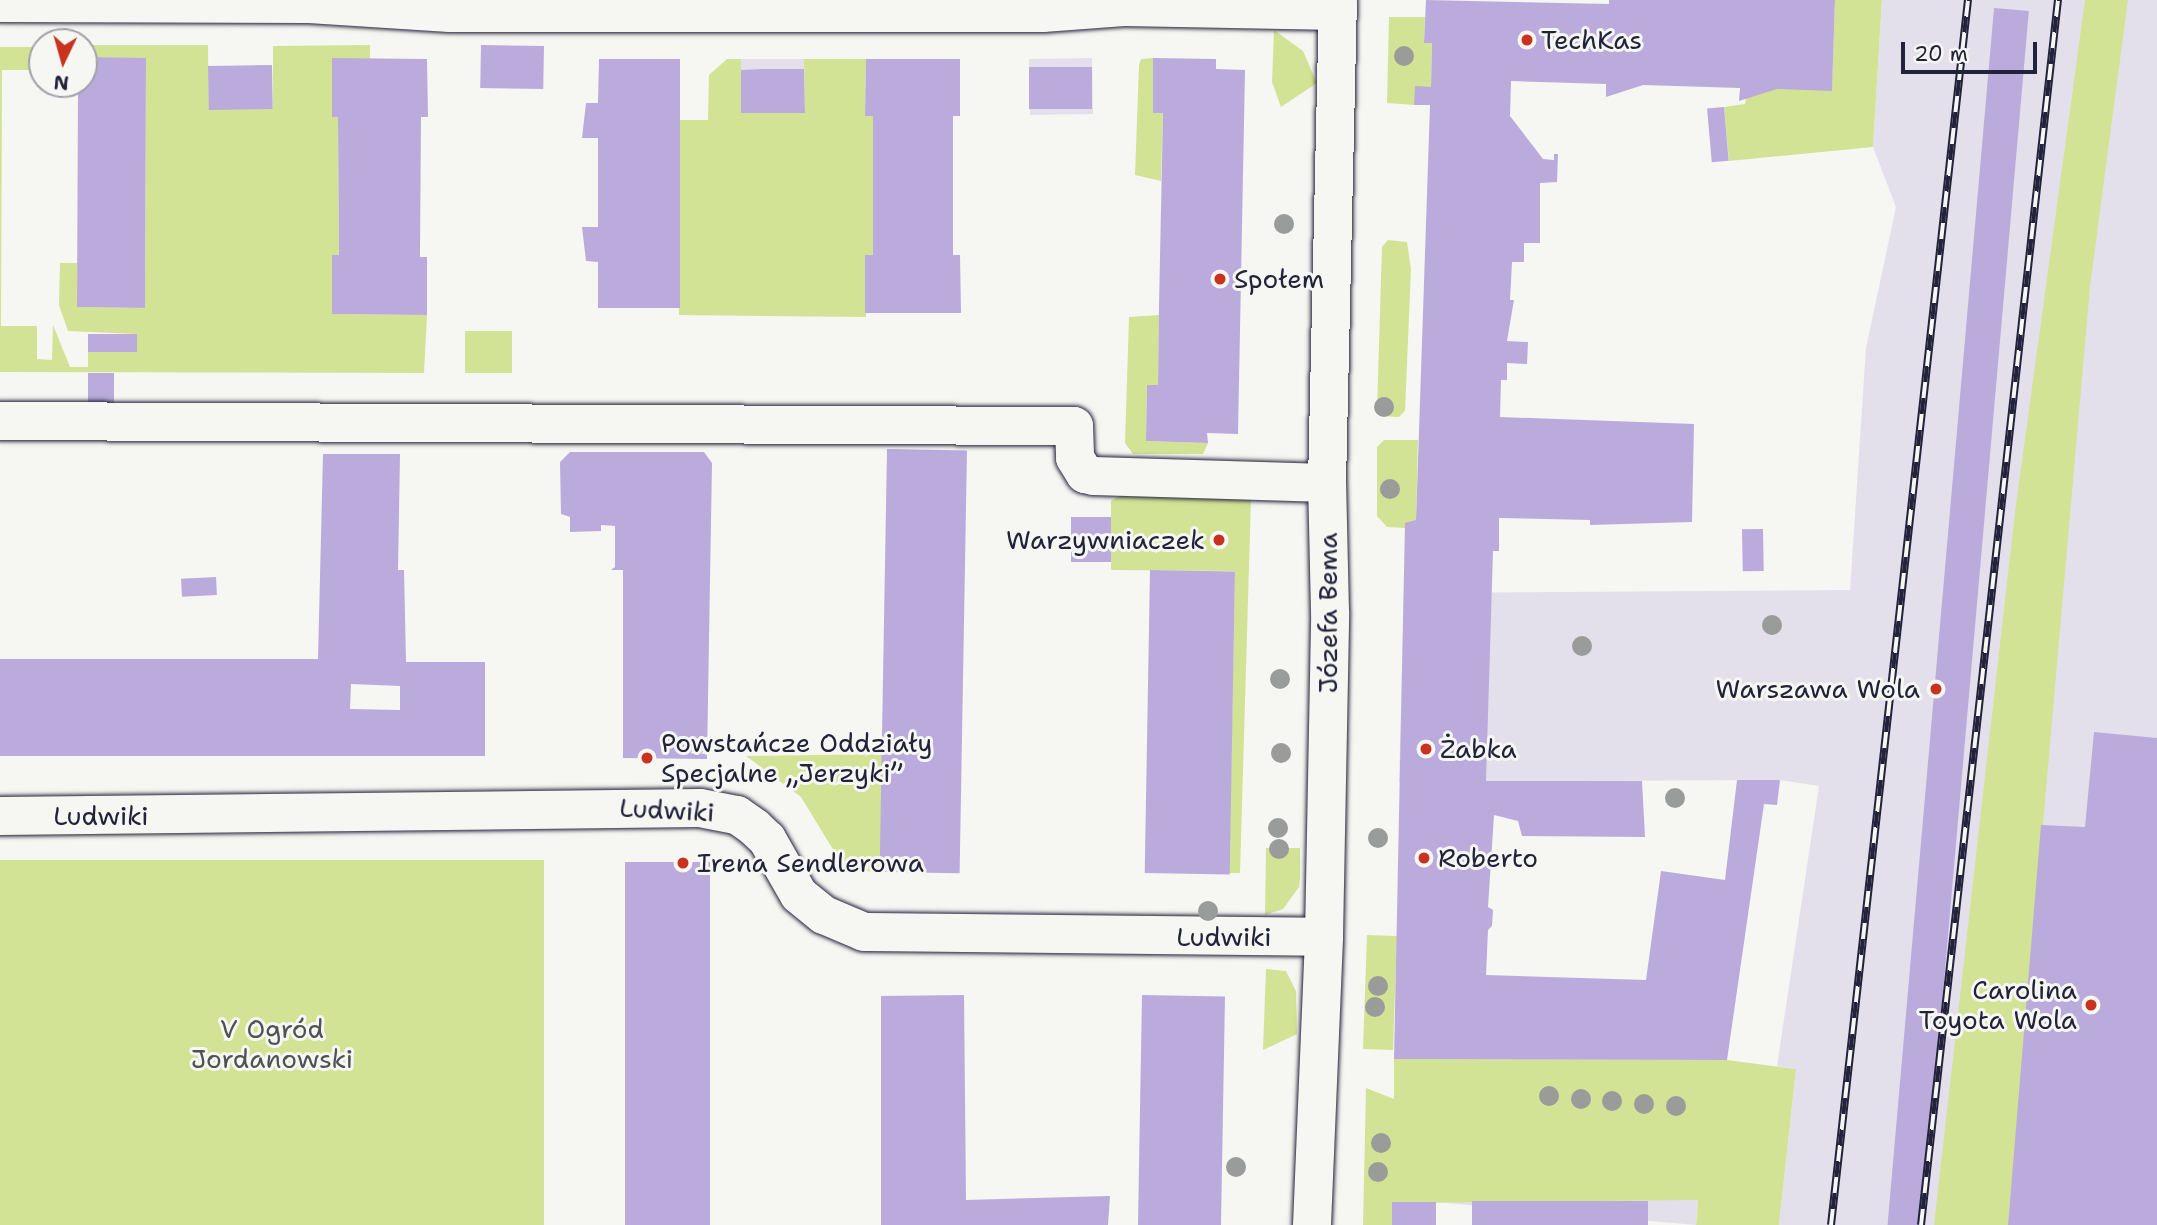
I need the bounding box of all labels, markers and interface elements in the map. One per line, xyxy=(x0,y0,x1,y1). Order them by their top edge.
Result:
place label: TechKas xyxy=(1541,24,1642,56)
north arrow xyxy=(28,28,98,98)
scale bar xyxy=(1905,28,2042,72)
marker: TechKas xyxy=(1519,32,1535,48)
text: 20 m xyxy=(1914,40,1968,68)
text: N xyxy=(53,69,70,96)
place label: Społem xyxy=(1234,263,1324,295)
marker: Społem xyxy=(1212,271,1228,287)
place label: Warzywniaczek xyxy=(1006,524,1205,556)
marker: Warzywniaczek xyxy=(1211,532,1227,548)
street label: Józefa Bema xyxy=(1312,533,1344,693)
place label: Warszawa Wola xyxy=(1716,673,1920,705)
marker: Warszawa Wola xyxy=(1926,679,1946,699)
place label: Powstańcze Oddziały Specjalne „Jerzyki” xyxy=(661,727,933,788)
place label: Żabka xyxy=(1440,733,1517,765)
marker: Żabka xyxy=(1418,741,1434,757)
marker: Powstańcze Oddziały Specjalne „Jerzyki” xyxy=(639,750,655,766)
street label: Ludwiki xyxy=(619,792,715,828)
street label: Ludwiki xyxy=(53,800,149,832)
place label: Roberto xyxy=(1438,842,1538,874)
place label: Irena Sendlerowa xyxy=(697,847,924,879)
marker: Roberto xyxy=(1416,850,1432,866)
marker: Irena Sendlerowa xyxy=(675,855,691,871)
street label: Ludwiki xyxy=(1176,921,1272,953)
place label: Carolina Toyota Wola xyxy=(1919,974,2077,1036)
marker: Carolina Toyota Wola xyxy=(2083,997,2099,1013)
park label: V Ogród Jordanowski xyxy=(191,1013,353,1074)

